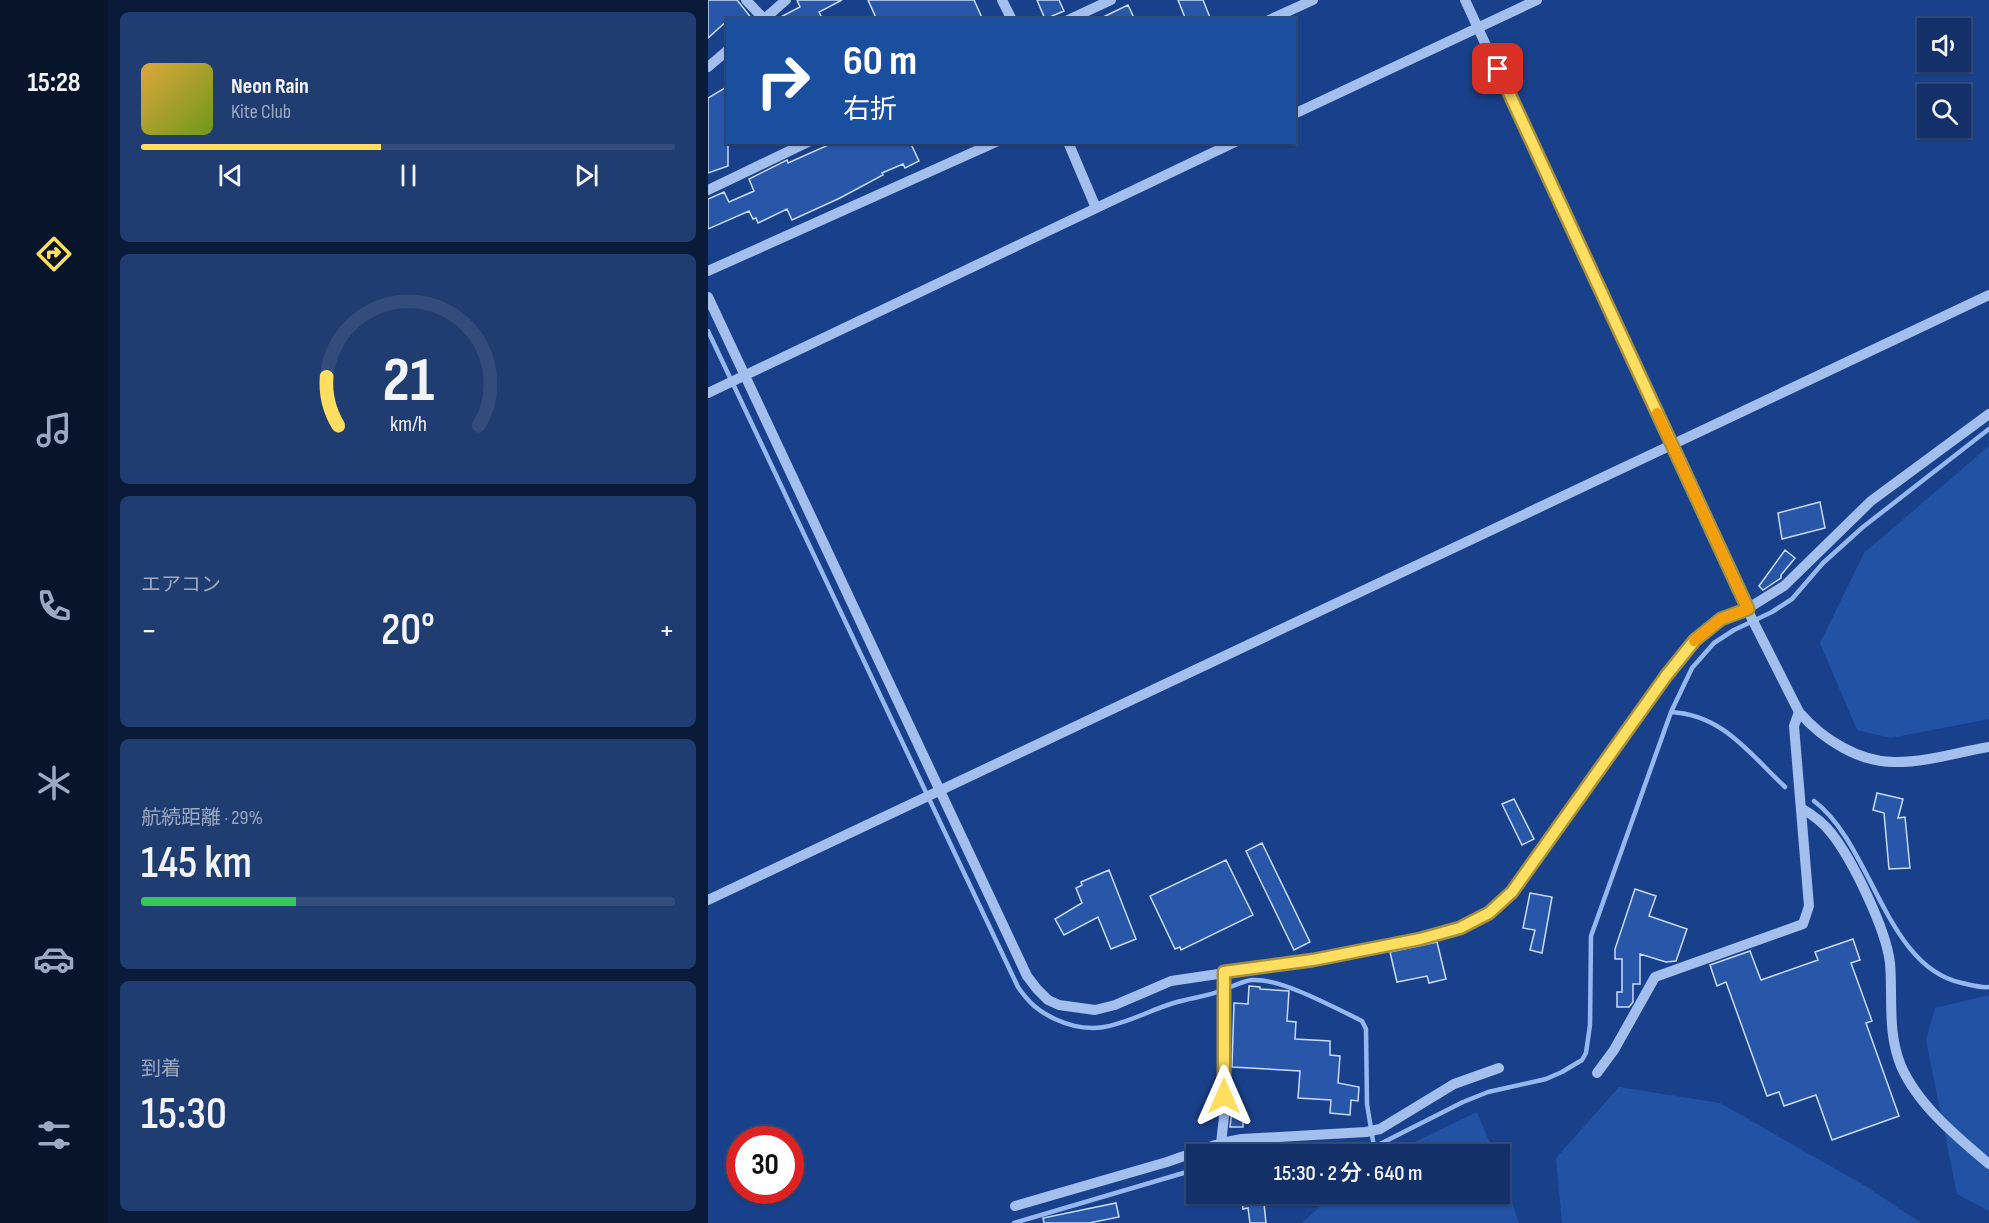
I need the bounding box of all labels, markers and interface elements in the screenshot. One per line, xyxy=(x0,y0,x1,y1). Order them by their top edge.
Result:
map controls xyxy=(1917,18,1971,138)
button: sound xyxy=(1917,18,1971,72)
text: 60 m xyxy=(843,36,917,87)
icon: right xyxy=(744,42,822,120)
pin xyxy=(1472,43,1523,94)
icon: arrive xyxy=(1481,52,1514,85)
text: 15:28 xyxy=(27,67,81,99)
text: Neon Rain xyxy=(231,73,309,100)
button: search xyxy=(1917,84,1971,138)
text: 右折 xyxy=(843,94,897,126)
text: Kite Club xyxy=(231,100,291,124)
icon: previous xyxy=(214,159,247,192)
icon: pause xyxy=(392,159,425,192)
icon: next xyxy=(570,159,603,192)
icon: directions xyxy=(33,233,75,275)
text: 21 xyxy=(382,344,434,419)
icon: music xyxy=(33,409,75,451)
text: km/h xyxy=(389,413,427,438)
text: エアコン xyxy=(141,573,221,597)
icon: phone xyxy=(33,585,75,627)
text: 20° xyxy=(381,603,435,658)
text: − xyxy=(141,611,157,651)
text: + xyxy=(659,611,675,651)
icon: climate xyxy=(33,762,75,804)
text: 航続距離 · 29% xyxy=(141,806,263,830)
text: 145 km xyxy=(141,836,252,891)
icon: car xyxy=(33,938,75,980)
text: 到着 xyxy=(141,1057,181,1081)
position arrow xyxy=(1192,1064,1256,1128)
text: 15:30 xyxy=(141,1087,227,1142)
icon: filters xyxy=(33,1114,75,1156)
speed limit sign: 30 xyxy=(726,1126,804,1204)
text: 15:30 · 2 分 · 640 m xyxy=(1274,1160,1422,1187)

